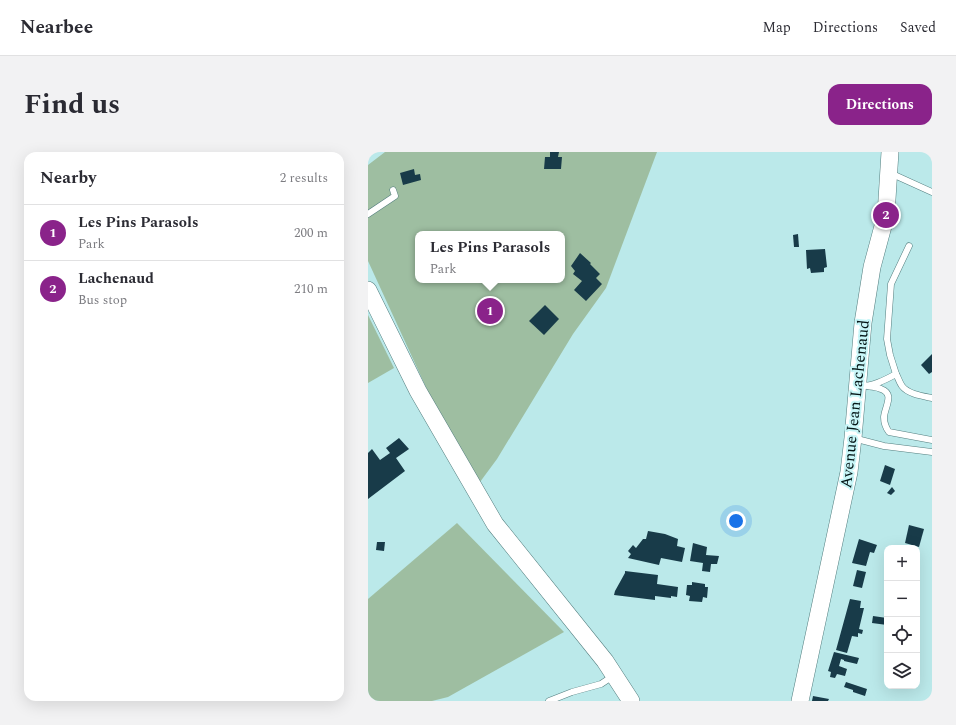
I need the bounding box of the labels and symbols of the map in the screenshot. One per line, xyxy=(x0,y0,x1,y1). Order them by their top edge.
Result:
pin: 2 xyxy=(873,200,899,230)
pin: 1 xyxy=(477,296,503,326)
street label: Avenue Jean Lachenaud xyxy=(834,319,876,490)
your location xyxy=(726,511,746,531)

